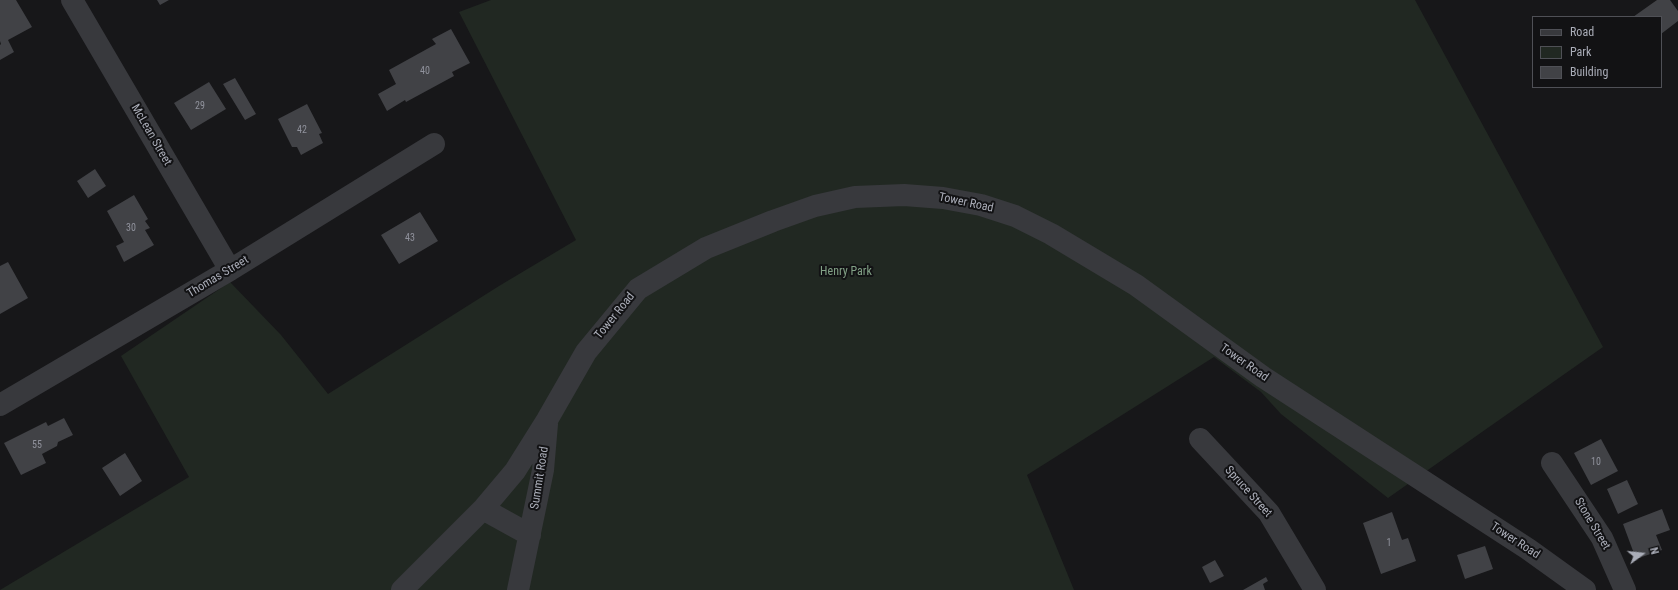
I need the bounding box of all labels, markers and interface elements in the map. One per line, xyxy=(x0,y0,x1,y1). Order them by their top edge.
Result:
legend xyxy=(1532,16,1662,88)
text: Road xyxy=(1570,25,1594,39)
text: Park xyxy=(1570,45,1591,59)
house number: 40 xyxy=(420,65,430,77)
text: Building xyxy=(1570,65,1608,79)
house number: 29 xyxy=(195,100,205,112)
street label: McLean Street xyxy=(128,102,174,168)
house number: 42 xyxy=(297,124,307,136)
street label: Tower Road xyxy=(937,190,995,216)
house number: 30 xyxy=(126,222,136,234)
house number: 43 xyxy=(405,232,415,244)
street label: Thomas Street xyxy=(185,253,251,301)
park label: Henry Park xyxy=(820,265,872,279)
street label: Tower Road xyxy=(592,290,638,342)
street label: Tower Road xyxy=(1217,341,1271,385)
house number: 55 xyxy=(32,439,42,451)
street label: Summit Road xyxy=(528,446,552,510)
house number: 10 xyxy=(1591,456,1601,468)
street label: Spruce Street xyxy=(1221,464,1275,520)
street label: Stone Street xyxy=(1571,495,1613,553)
street label: Tower Road xyxy=(1488,520,1542,562)
north arrow xyxy=(1622,534,1662,574)
house number: 1 xyxy=(1387,537,1391,549)
text: N xyxy=(1647,546,1661,556)

